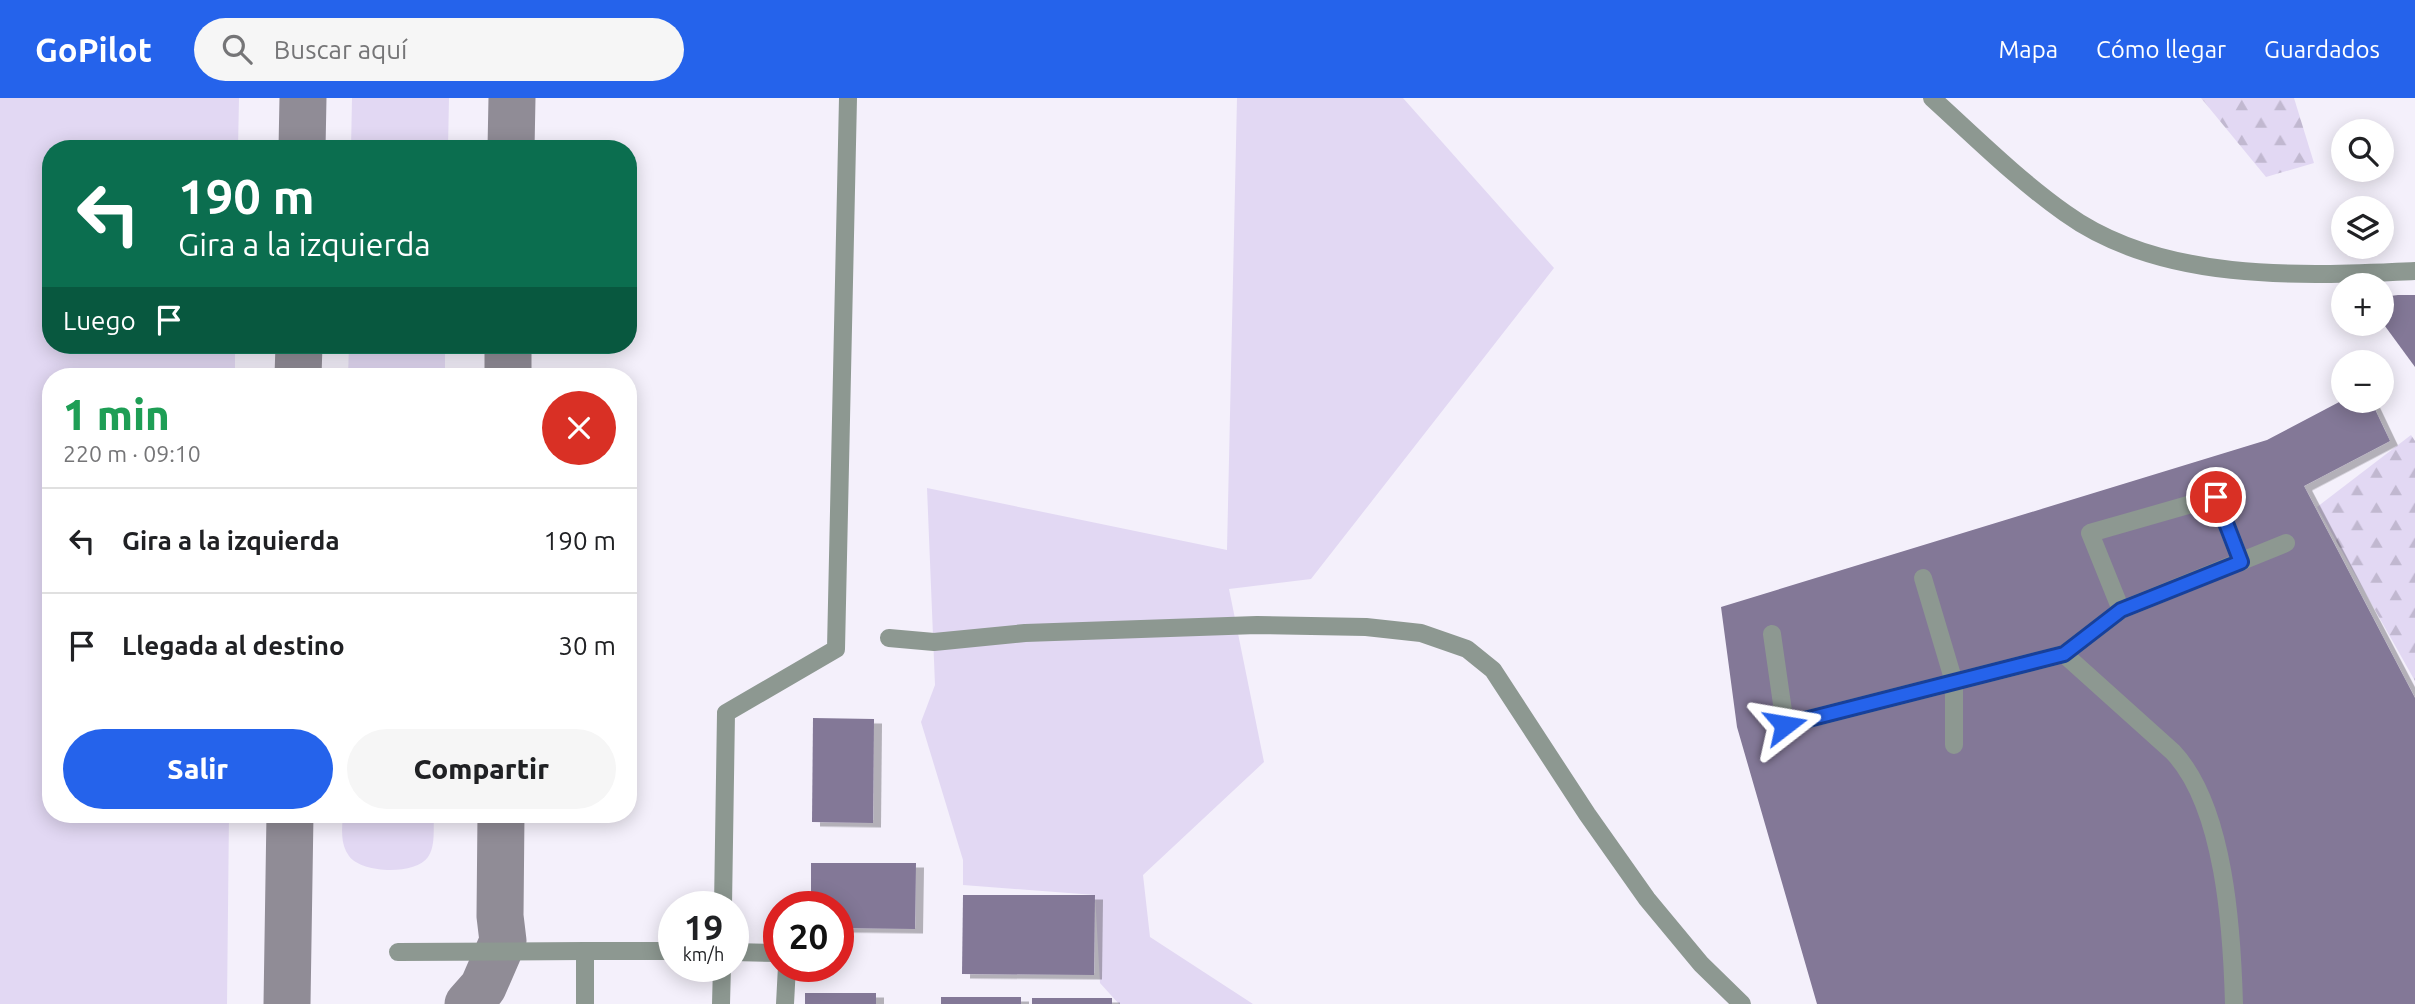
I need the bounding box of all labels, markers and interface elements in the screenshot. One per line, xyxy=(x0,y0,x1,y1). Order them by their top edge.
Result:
search box xyxy=(194,18,684,81)
icon: search xyxy=(218,30,256,68)
text: GoPilot xyxy=(35,31,152,68)
text: Buscar aquí xyxy=(274,35,407,64)
text: Mapa xyxy=(1998,36,2058,63)
text: Cómo llegar xyxy=(2096,36,2226,63)
text: Guardados xyxy=(2264,36,2380,63)
map controls xyxy=(2331,119,2394,413)
button: search xyxy=(2331,119,2394,182)
icon: left xyxy=(63,168,154,259)
text: 190 m xyxy=(178,168,315,223)
button: layers xyxy=(2331,196,2394,259)
text: Gira a la izquierda xyxy=(178,226,431,262)
button: + xyxy=(2331,273,2394,336)
icon: arrive xyxy=(150,301,188,339)
text: Luego xyxy=(63,306,136,335)
button: − xyxy=(2331,350,2394,413)
text: 1 min xyxy=(63,391,170,438)
button: close xyxy=(542,391,616,465)
text: 220 m · 09:10 xyxy=(63,441,201,466)
pin xyxy=(2186,467,2246,527)
icon: arrive xyxy=(2197,478,2235,516)
icon: left xyxy=(63,522,101,560)
text: Gira a la izquierda xyxy=(122,526,340,555)
text: 190 m xyxy=(544,526,616,555)
icon: arrive xyxy=(63,627,101,665)
text: Llegada al destino xyxy=(122,631,345,660)
text: 30 m xyxy=(558,631,616,660)
position arrow xyxy=(1748,688,1822,762)
button: Salir xyxy=(63,729,333,809)
button: Compartir xyxy=(347,729,616,809)
speed limit sign: 20 xyxy=(763,891,854,982)
text: 19 xyxy=(684,907,723,947)
text: km/h xyxy=(683,944,724,964)

